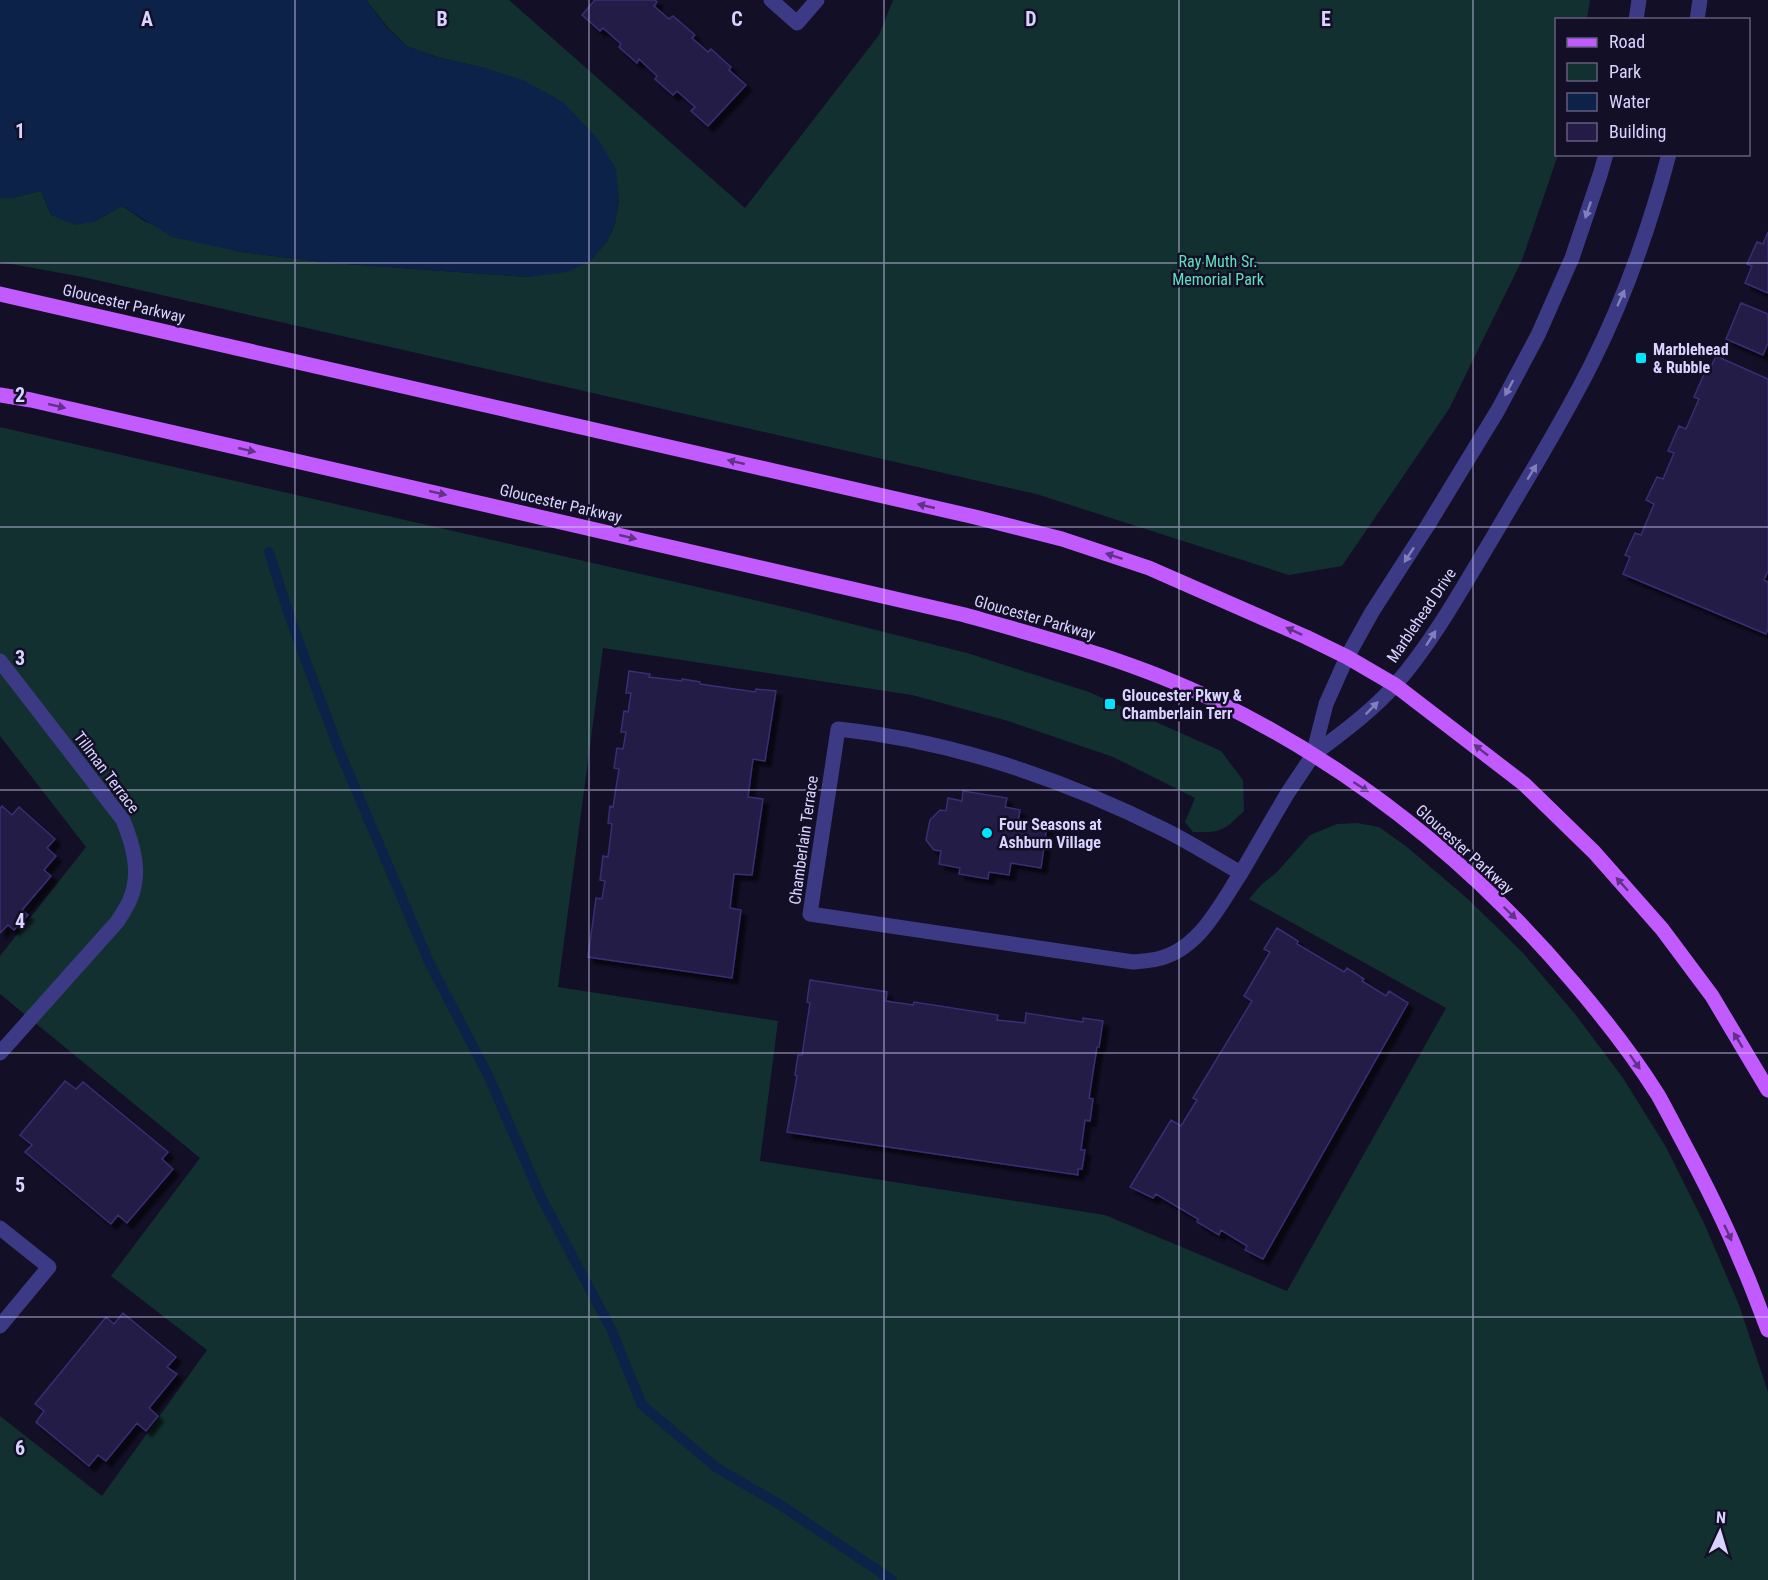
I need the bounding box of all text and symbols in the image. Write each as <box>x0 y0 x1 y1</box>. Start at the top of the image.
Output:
text: A <box>141 7 153 31</box>
text: B <box>436 7 448 31</box>
text: C <box>731 7 743 31</box>
text: D <box>1025 7 1037 31</box>
text: E <box>1321 7 1331 31</box>
legend <box>1555 18 1750 156</box>
text: Road <box>1609 31 1645 52</box>
text: Park <box>1609 61 1641 82</box>
text: Water <box>1609 91 1651 112</box>
text: 1 <box>15 119 25 143</box>
text: Building <box>1609 121 1666 142</box>
one-way arrow <box>1583 201 1592 219</box>
park label: Ray Muth Sr. Memorial Park <box>1172 252 1265 289</box>
street label: Gloucester Parkway <box>61 280 187 327</box>
one-way arrow <box>1616 289 1626 307</box>
place label: Marblehead & Rubble <box>1653 340 1729 377</box>
marker: Marblehead & Rubble <box>1634 351 1648 365</box>
one-way arrow <box>1504 380 1514 397</box>
text: 2 <box>15 383 25 407</box>
one-way arrow <box>48 402 67 412</box>
one-way arrow <box>238 445 257 455</box>
one-way arrow <box>727 457 745 467</box>
one-way arrow <box>1527 464 1538 480</box>
street label: Gloucester Parkway <box>498 480 624 527</box>
one-way arrow <box>428 489 447 499</box>
one-way arrow <box>916 501 935 510</box>
one-way arrow <box>618 533 637 542</box>
one-way arrow <box>1403 547 1414 563</box>
one-way arrow <box>1105 551 1123 561</box>
street label: Marblehead Drive <box>1383 564 1460 666</box>
street label: Gloucester Parkway <box>972 591 1098 644</box>
one-way arrow <box>1285 626 1303 636</box>
one-way arrow <box>1425 630 1436 646</box>
text: 3 <box>15 646 25 670</box>
place label: Gloucester Pkwy & Chamberlain Terr <box>1122 686 1242 723</box>
marker: Gloucester Pkwy & Chamberlain Terr <box>1103 697 1117 711</box>
one-way arrow <box>1364 701 1379 715</box>
street label: Tillman Terrace <box>70 728 143 817</box>
one-way arrow <box>1473 745 1488 757</box>
street label: Chamberlain Terrace <box>785 774 822 906</box>
one-way arrow <box>1353 781 1369 793</box>
street label: Gloucester Parkway <box>1412 800 1518 898</box>
place label: Four Seasons at Ashburn Village <box>999 815 1102 852</box>
marker: Four Seasons at Ashburn Village <box>980 826 994 840</box>
one-way arrow <box>1615 876 1629 891</box>
one-way arrow <box>1502 906 1517 920</box>
text: 4 <box>15 909 25 933</box>
one-way arrow <box>1733 1032 1744 1048</box>
one-way arrow <box>1629 1054 1641 1070</box>
text: 5 <box>15 1173 25 1197</box>
one-way arrow <box>1724 1224 1733 1241</box>
text: 6 <box>15 1436 25 1460</box>
north arrow <box>1690 1502 1750 1562</box>
text: N <box>1715 1508 1727 1527</box>

